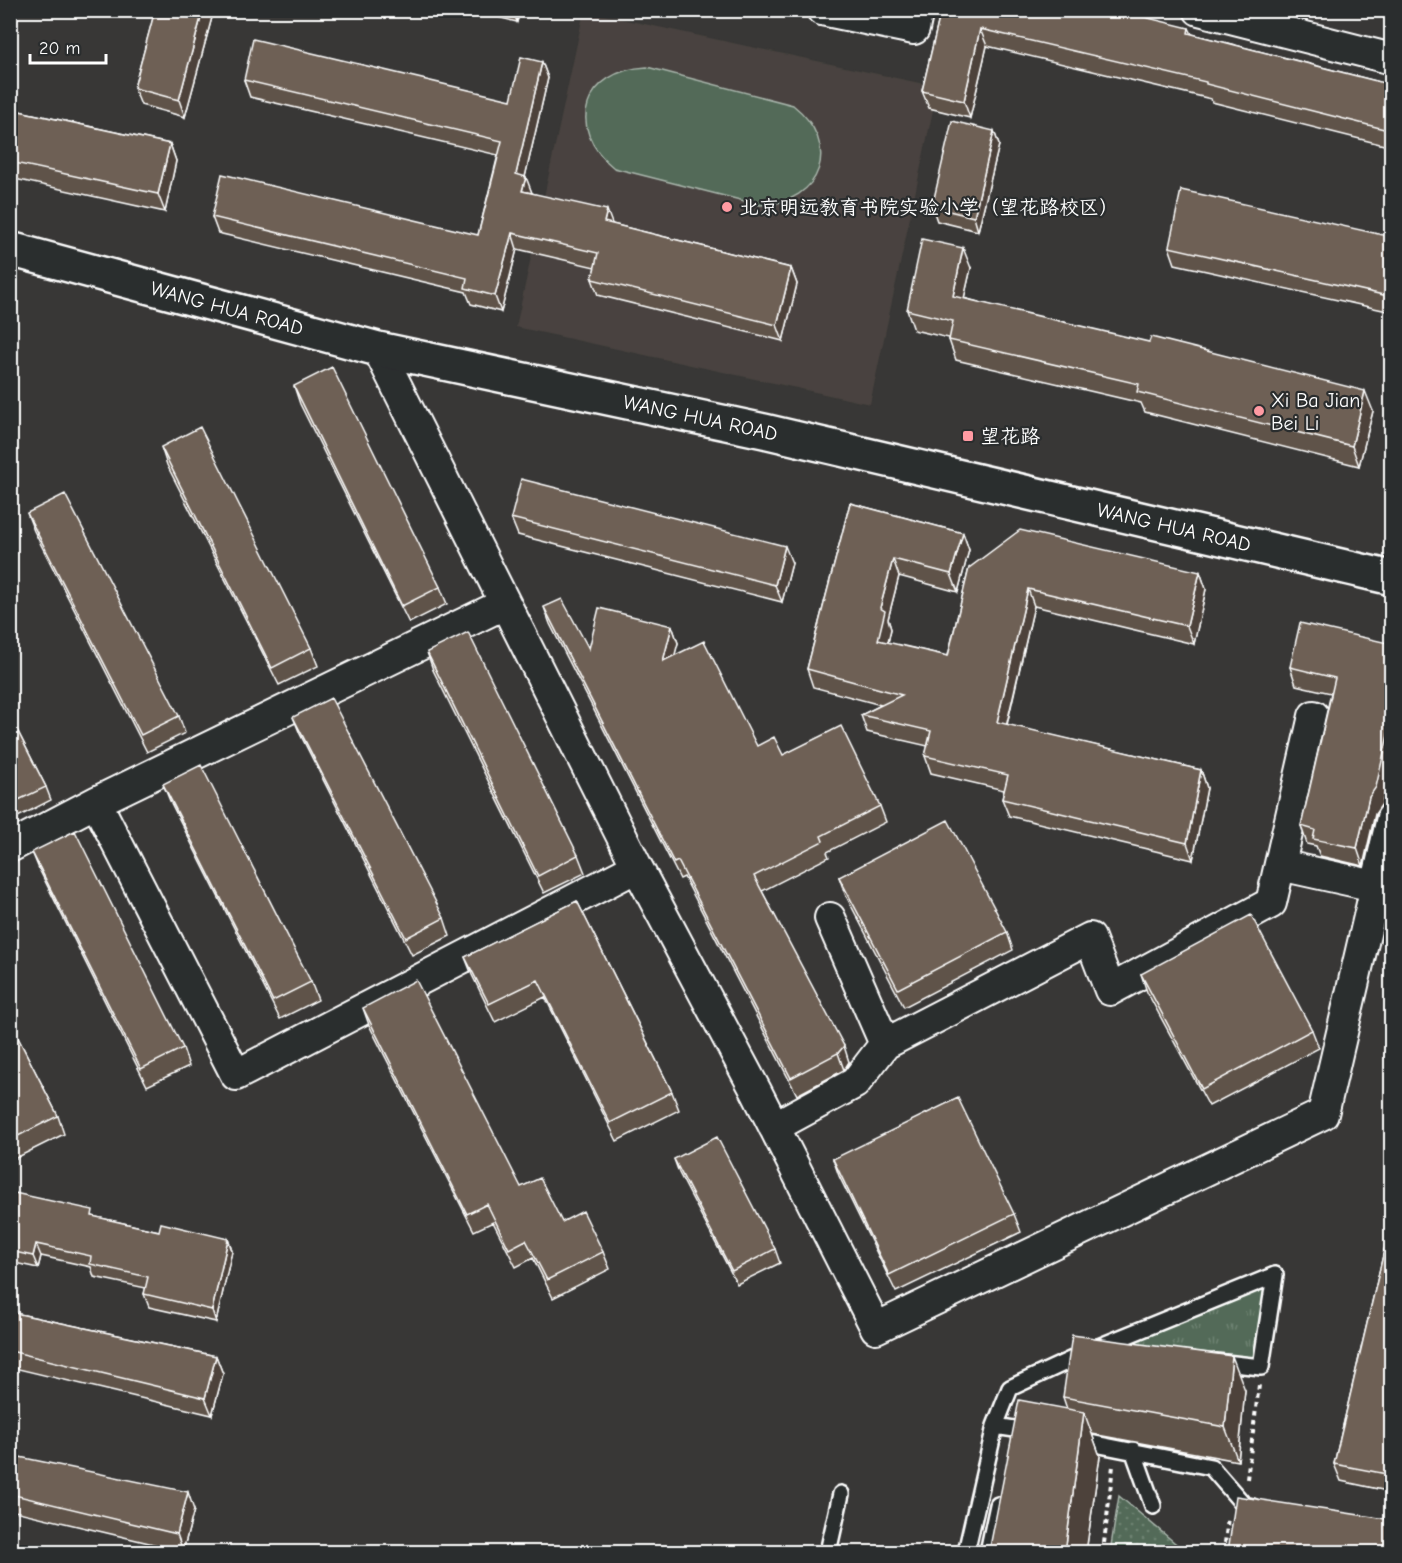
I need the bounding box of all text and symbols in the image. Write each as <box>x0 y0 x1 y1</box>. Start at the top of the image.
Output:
scale bar <box>30 27 106 65</box>
text: 20 m <box>39 38 80 59</box>
place label: 北京明远教育书院实验小学（望花路校区） <box>739 196 1119 219</box>
marker: 北京明远教育书院实验小学（望花路校区） <box>720 200 734 214</box>
street label: WANG HUA ROAD <box>148 276 306 340</box>
place label: Xi Ba Jian Bei Li <box>1271 389 1360 435</box>
street label: WANG HUA ROAD <box>621 390 780 445</box>
marker: Xi Ba Jian Bei Li <box>1252 404 1266 418</box>
place label: 望花路 <box>980 425 1041 448</box>
marker: 望花路 <box>961 429 975 443</box>
street label: WANG HUA ROAD <box>1095 498 1253 556</box>

